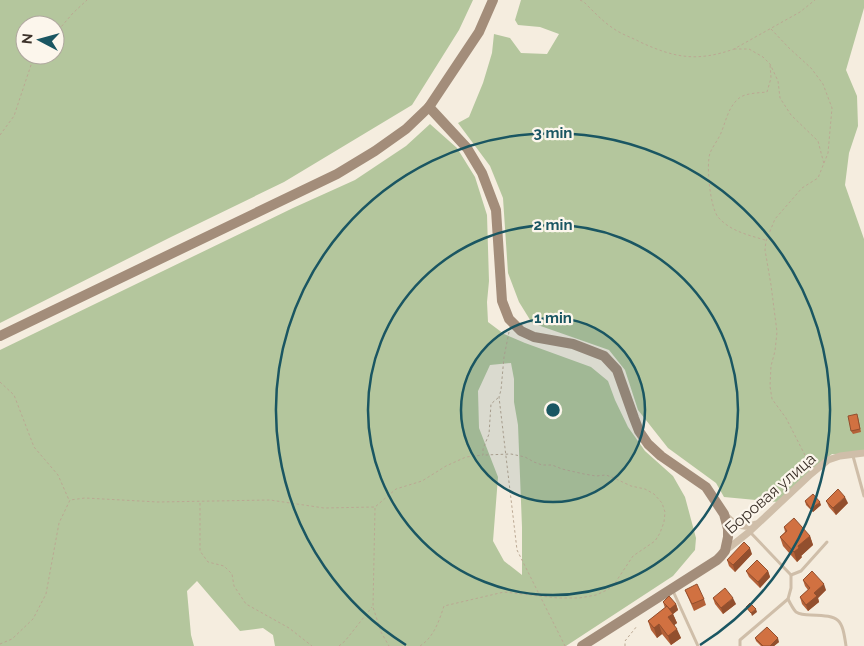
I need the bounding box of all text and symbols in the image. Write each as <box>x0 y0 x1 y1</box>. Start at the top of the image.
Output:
north arrow <box>15 15 65 65</box>
text: N <box>19 32 36 45</box>
text: 3 min <box>534 124 572 142</box>
text: 2 min <box>534 216 572 234</box>
text: 1 min <box>534 309 572 327</box>
centre of rings <box>544 401 562 419</box>
street label: Боровая улица <box>721 449 820 538</box>

